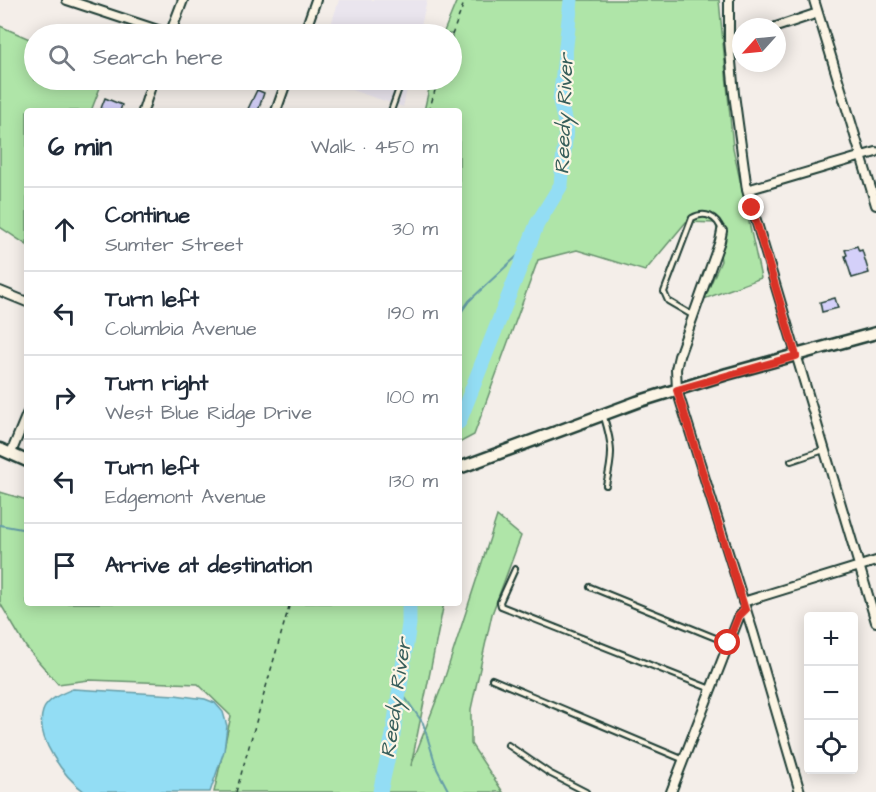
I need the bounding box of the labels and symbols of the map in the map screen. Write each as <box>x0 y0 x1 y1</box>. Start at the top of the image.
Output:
north arrow <box>732 18 786 72</box>
water label: Reedy River <box>547 51 582 175</box>
route end <box>738 194 764 220</box>
route start <box>714 629 740 655</box>
water label: Reedy River <box>373 634 420 760</box>

